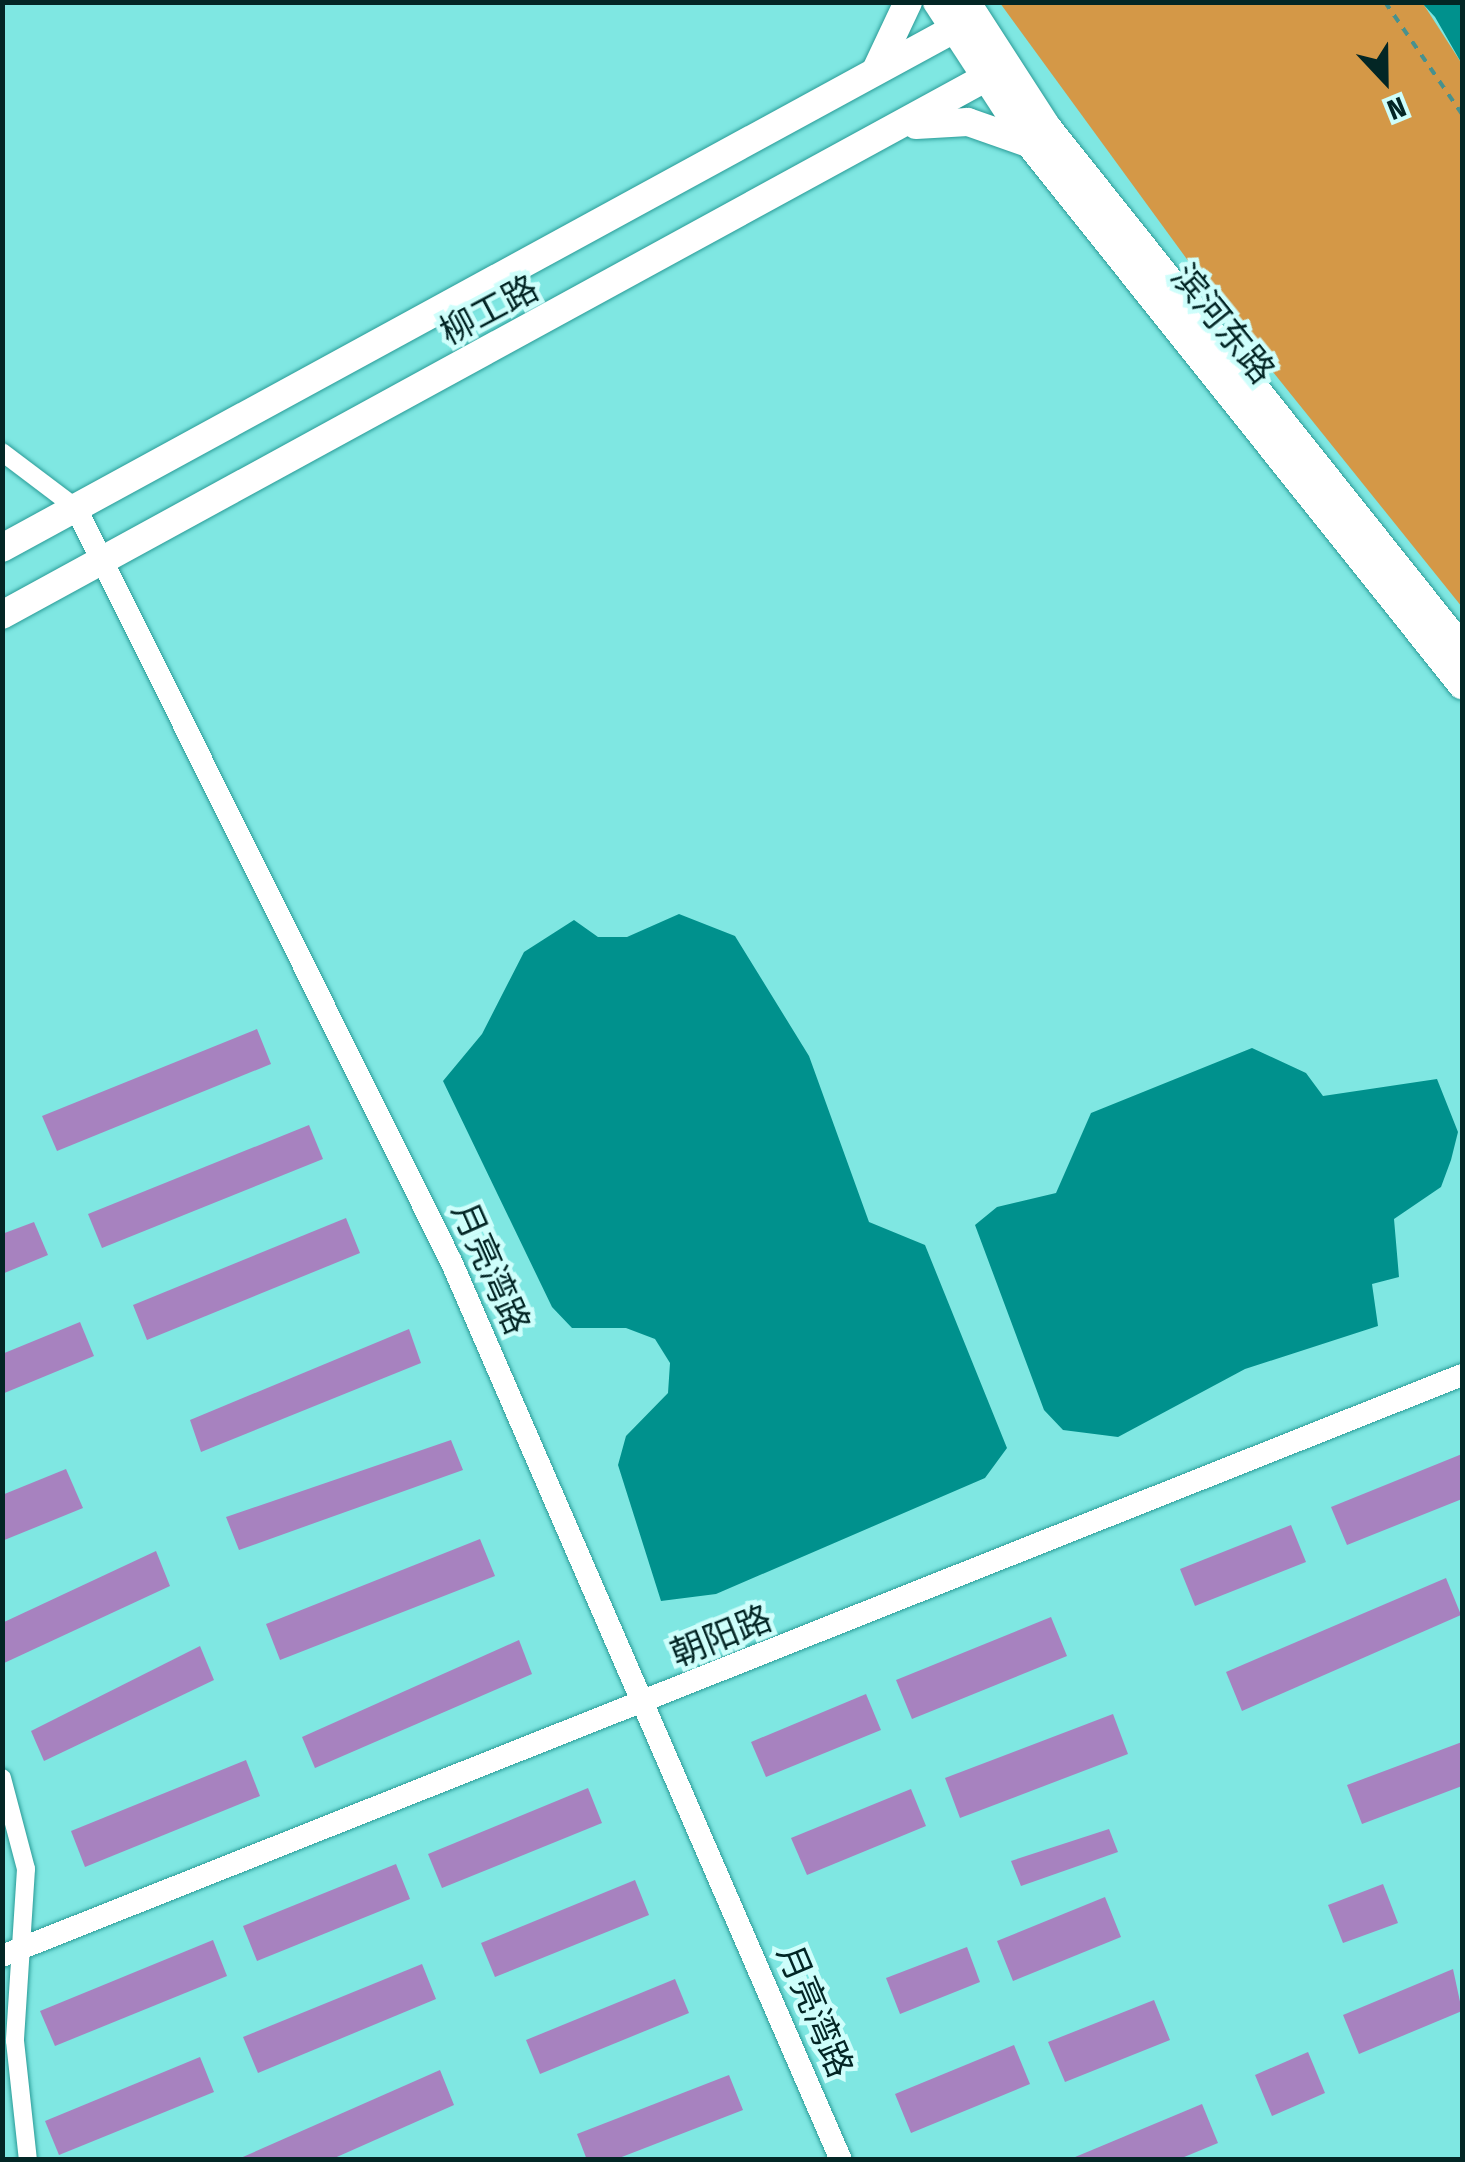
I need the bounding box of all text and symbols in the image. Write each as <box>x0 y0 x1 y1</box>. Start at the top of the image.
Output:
north arrow <box>1335 30 1435 130</box>
text: N <box>1382 90 1410 127</box>
street label: 滨河东路 <box>1163 256 1283 392</box>
street label: 柳工路 <box>433 267 545 353</box>
street label: 月亮湾路 <box>443 1196 539 1340</box>
street label: 朝阳路 <box>664 1597 778 1675</box>
street label: 月亮湾路 <box>768 1938 862 2084</box>

